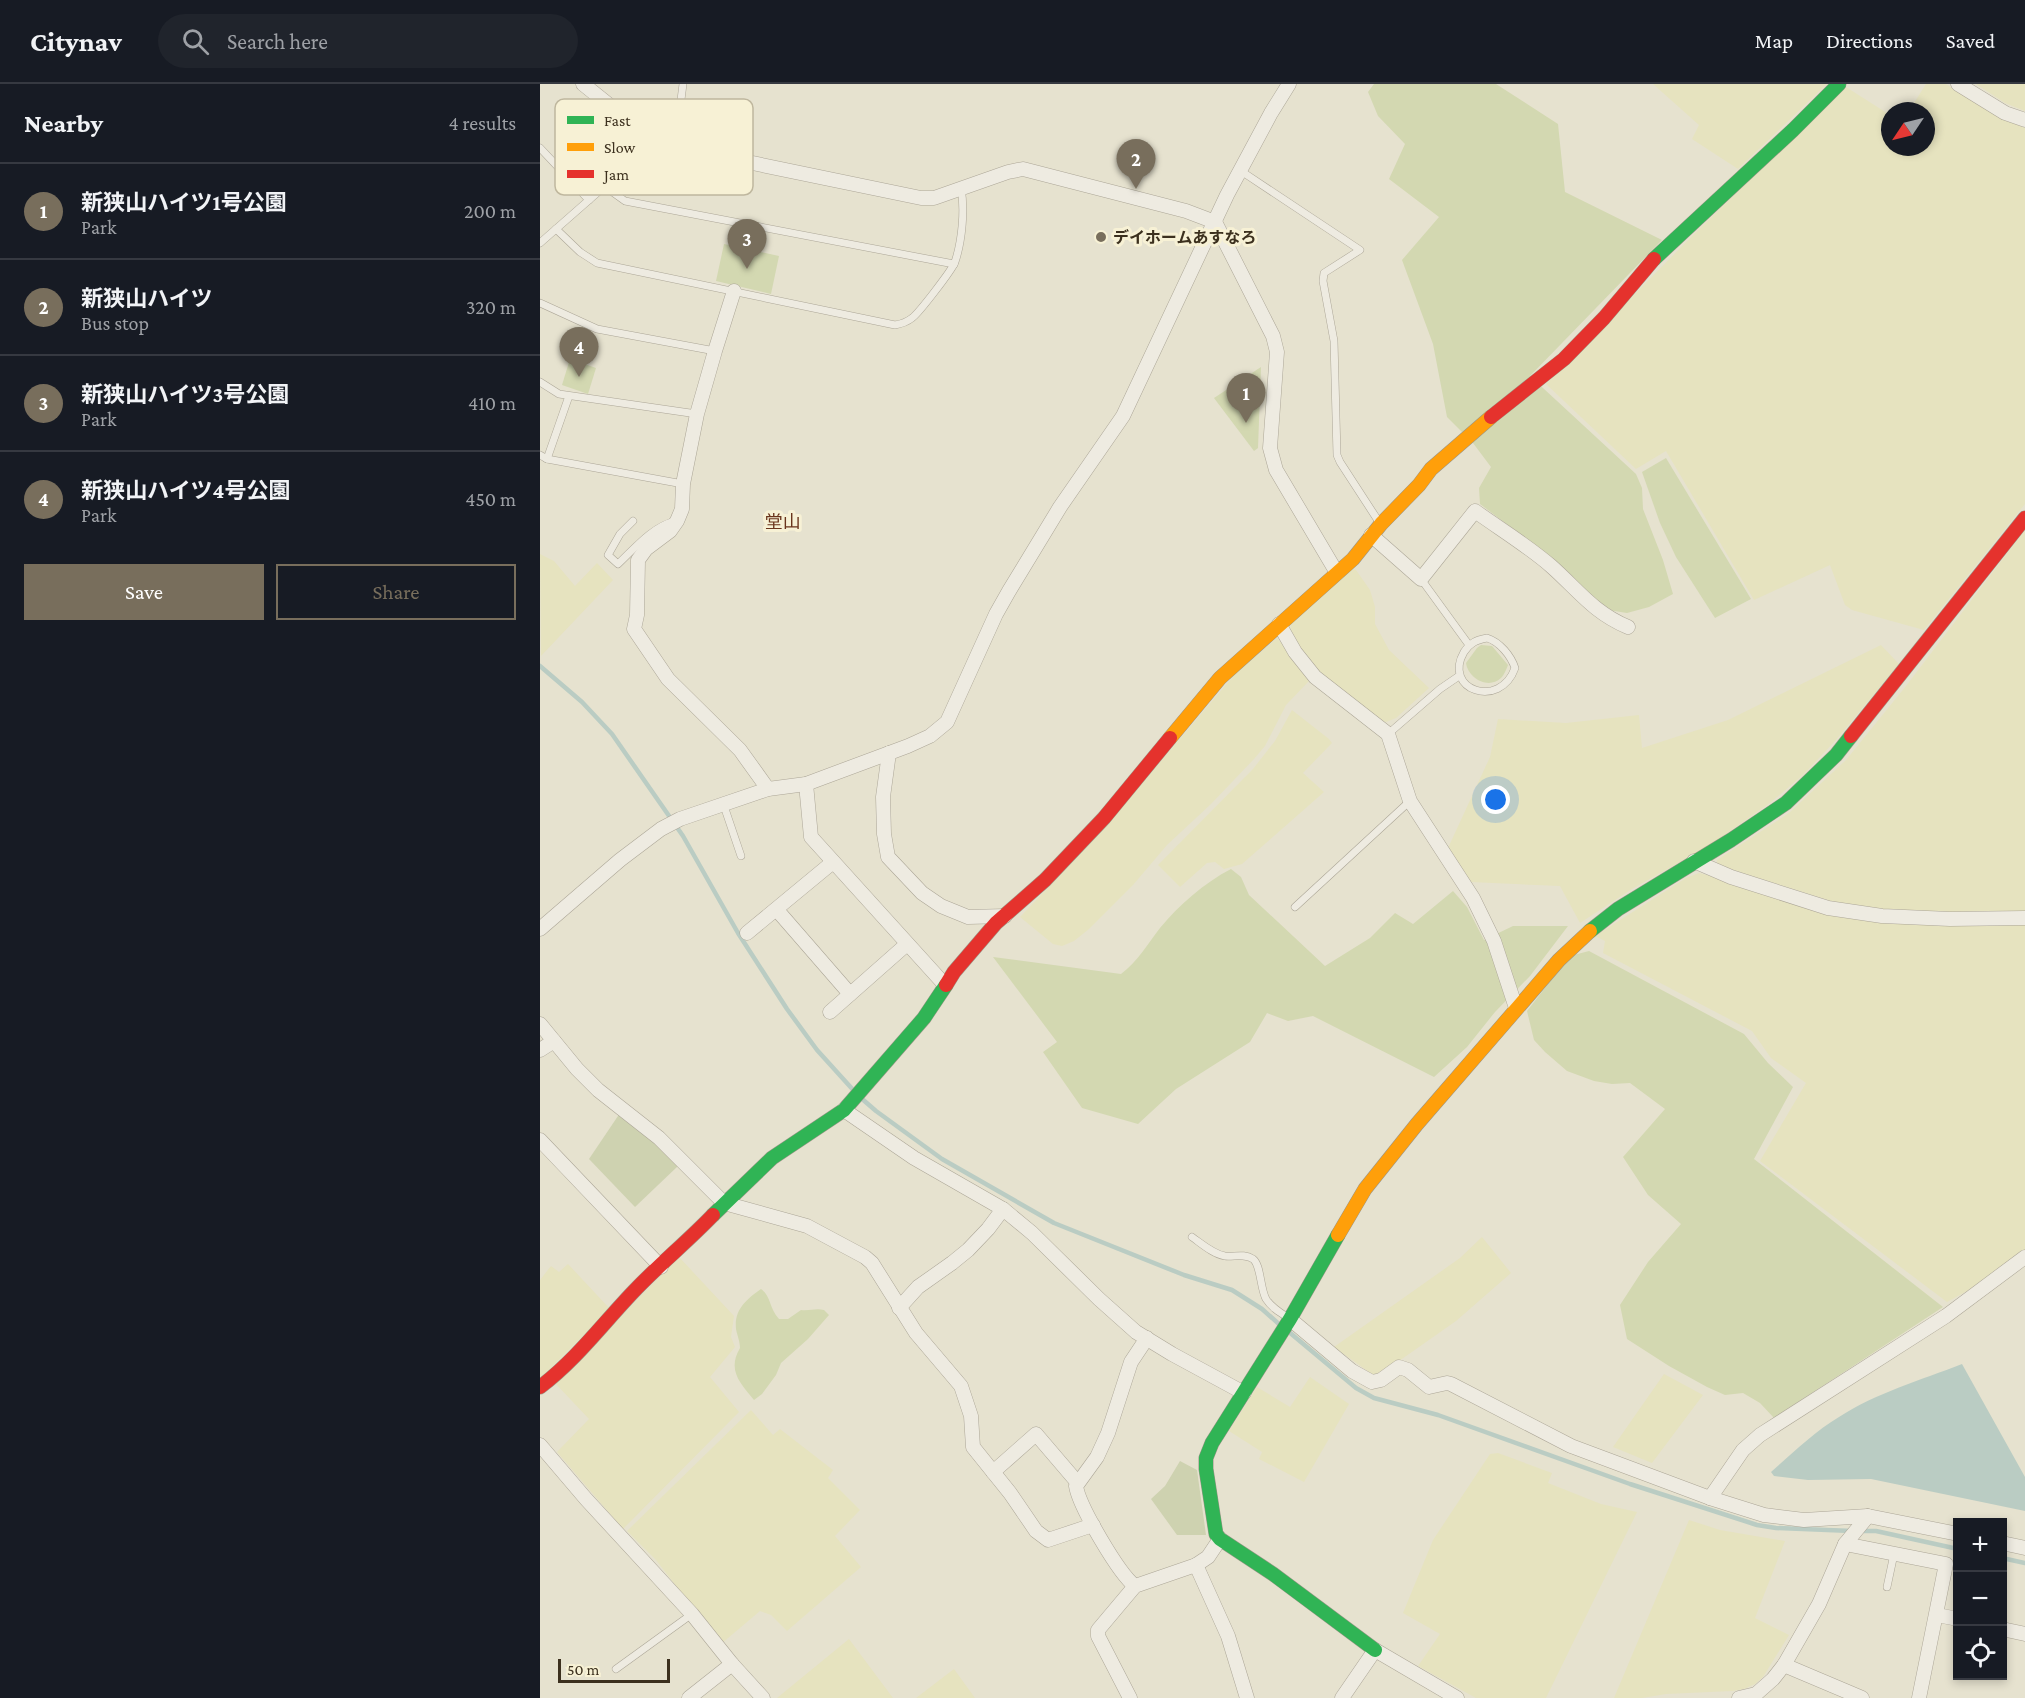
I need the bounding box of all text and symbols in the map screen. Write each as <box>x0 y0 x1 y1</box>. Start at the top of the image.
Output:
search box <box>158 14 578 68</box>
icon: search <box>179 25 212 58</box>
text: Citynav <box>30 26 122 57</box>
text: Search here <box>227 29 328 54</box>
text: Map <box>1755 29 1793 53</box>
text: Directions <box>1826 29 1913 53</box>
text: Saved <box>1946 29 1995 53</box>
legend <box>555 99 753 195</box>
north arrow <box>1881 102 1935 156</box>
text: Nearby <box>24 109 103 138</box>
text: 4 results <box>449 112 516 134</box>
text: Fast <box>604 112 631 129</box>
text: Slow <box>604 139 636 156</box>
pin: 2 <box>1116 140 1156 189</box>
text: Jam <box>602 166 629 184</box>
text: 新狭山ハイツ1号公園 <box>81 190 287 215</box>
text: 1 <box>40 200 47 222</box>
text: 200 m <box>464 200 516 222</box>
text: Park <box>81 216 117 238</box>
pin: 3 <box>728 220 766 269</box>
place label: デイホームあすなろ <box>1113 229 1257 246</box>
marker: デイホームあすなろ <box>1094 230 1108 244</box>
text: 新狭山ハイツ <box>81 286 213 311</box>
text: 2 <box>38 296 49 318</box>
text: 320 m <box>466 296 516 318</box>
text: Bus stop <box>81 312 149 334</box>
pin: 4 <box>560 328 598 377</box>
pin: 1 <box>1226 374 1266 423</box>
text: 新狭山ハイツ3号公園 <box>81 382 289 407</box>
text: 3 <box>39 392 48 414</box>
text: 410 m <box>468 392 516 414</box>
text: Park <box>81 408 117 430</box>
text: 新狭山ハイツ4号公園 <box>81 478 290 503</box>
text: 4 <box>38 488 49 510</box>
text: 450 m <box>465 488 516 510</box>
text: Park <box>81 504 117 526</box>
district label: 堂山 <box>765 512 801 532</box>
button: Save <box>24 564 264 620</box>
button: Share <box>276 564 516 620</box>
your location <box>1481 785 1510 814</box>
map controls <box>1953 1518 2007 1680</box>
button: + <box>1953 1518 2007 1572</box>
button: − <box>1953 1572 2007 1626</box>
button: locate <box>1953 1626 2007 1680</box>
scale bar <box>558 1656 670 1684</box>
text: 50 m <box>567 1661 599 1678</box>

